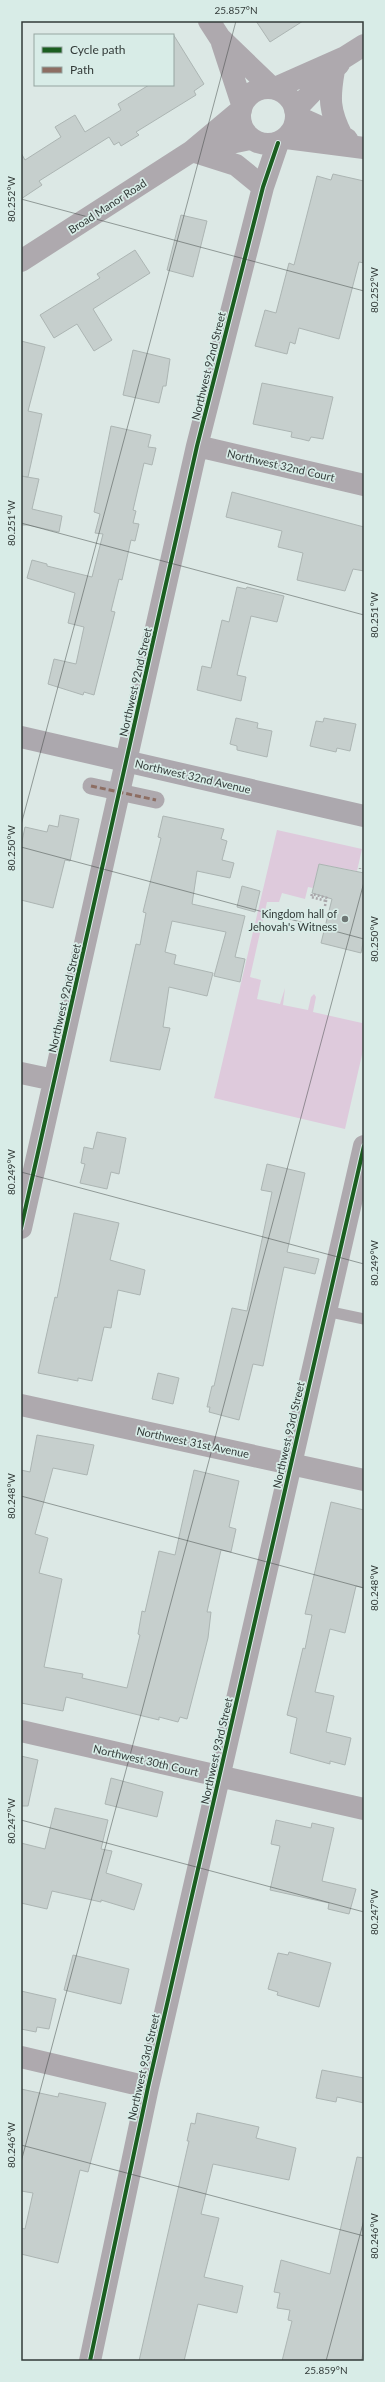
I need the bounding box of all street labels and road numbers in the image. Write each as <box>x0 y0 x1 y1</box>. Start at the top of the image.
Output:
street label: Broad Manor Road <box>66 176 148 236</box>
street label: Northwest 92nd Street <box>188 310 228 422</box>
street label: Northwest 32nd Court <box>226 446 336 484</box>
street label: Northwest 92nd Street <box>116 626 154 738</box>
street label: Northwest 32nd Avenue <box>134 756 252 796</box>
street label: Northwest 92nd Street <box>45 942 83 1054</box>
street label: Northwest 93rd Street <box>269 1380 307 1490</box>
street label: Northwest 31st Avenue <box>136 1424 251 1460</box>
street label: Northwest 93rd Street <box>197 1696 235 1806</box>
street label: Northwest 30th Court <box>92 1742 200 1778</box>
street label: Northwest 93rd Street <box>124 2012 162 2122</box>

